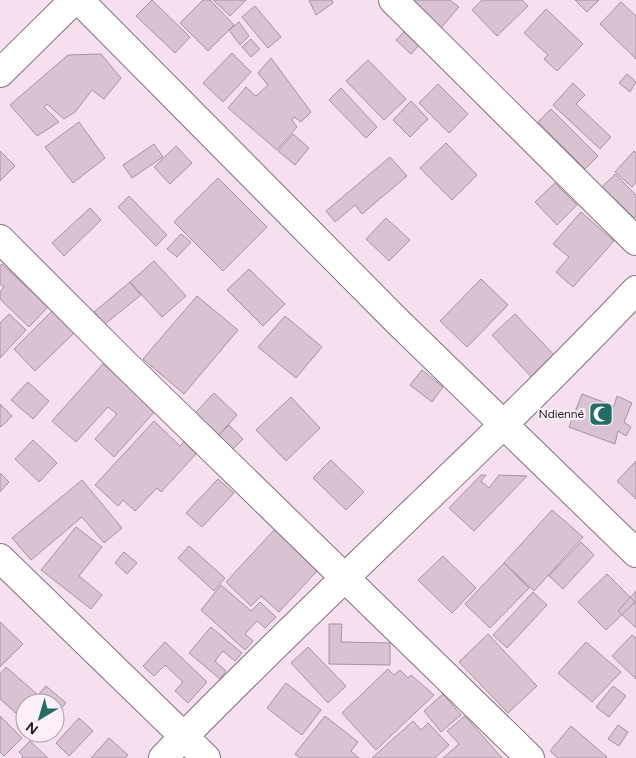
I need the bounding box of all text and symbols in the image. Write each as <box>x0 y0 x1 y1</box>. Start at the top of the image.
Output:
mosque icon: Ndienné <box>588 401 614 427</box>
place label: Ndienné <box>538 407 584 421</box>
north arrow <box>15 693 65 743</box>
text: N <box>23 718 42 738</box>

